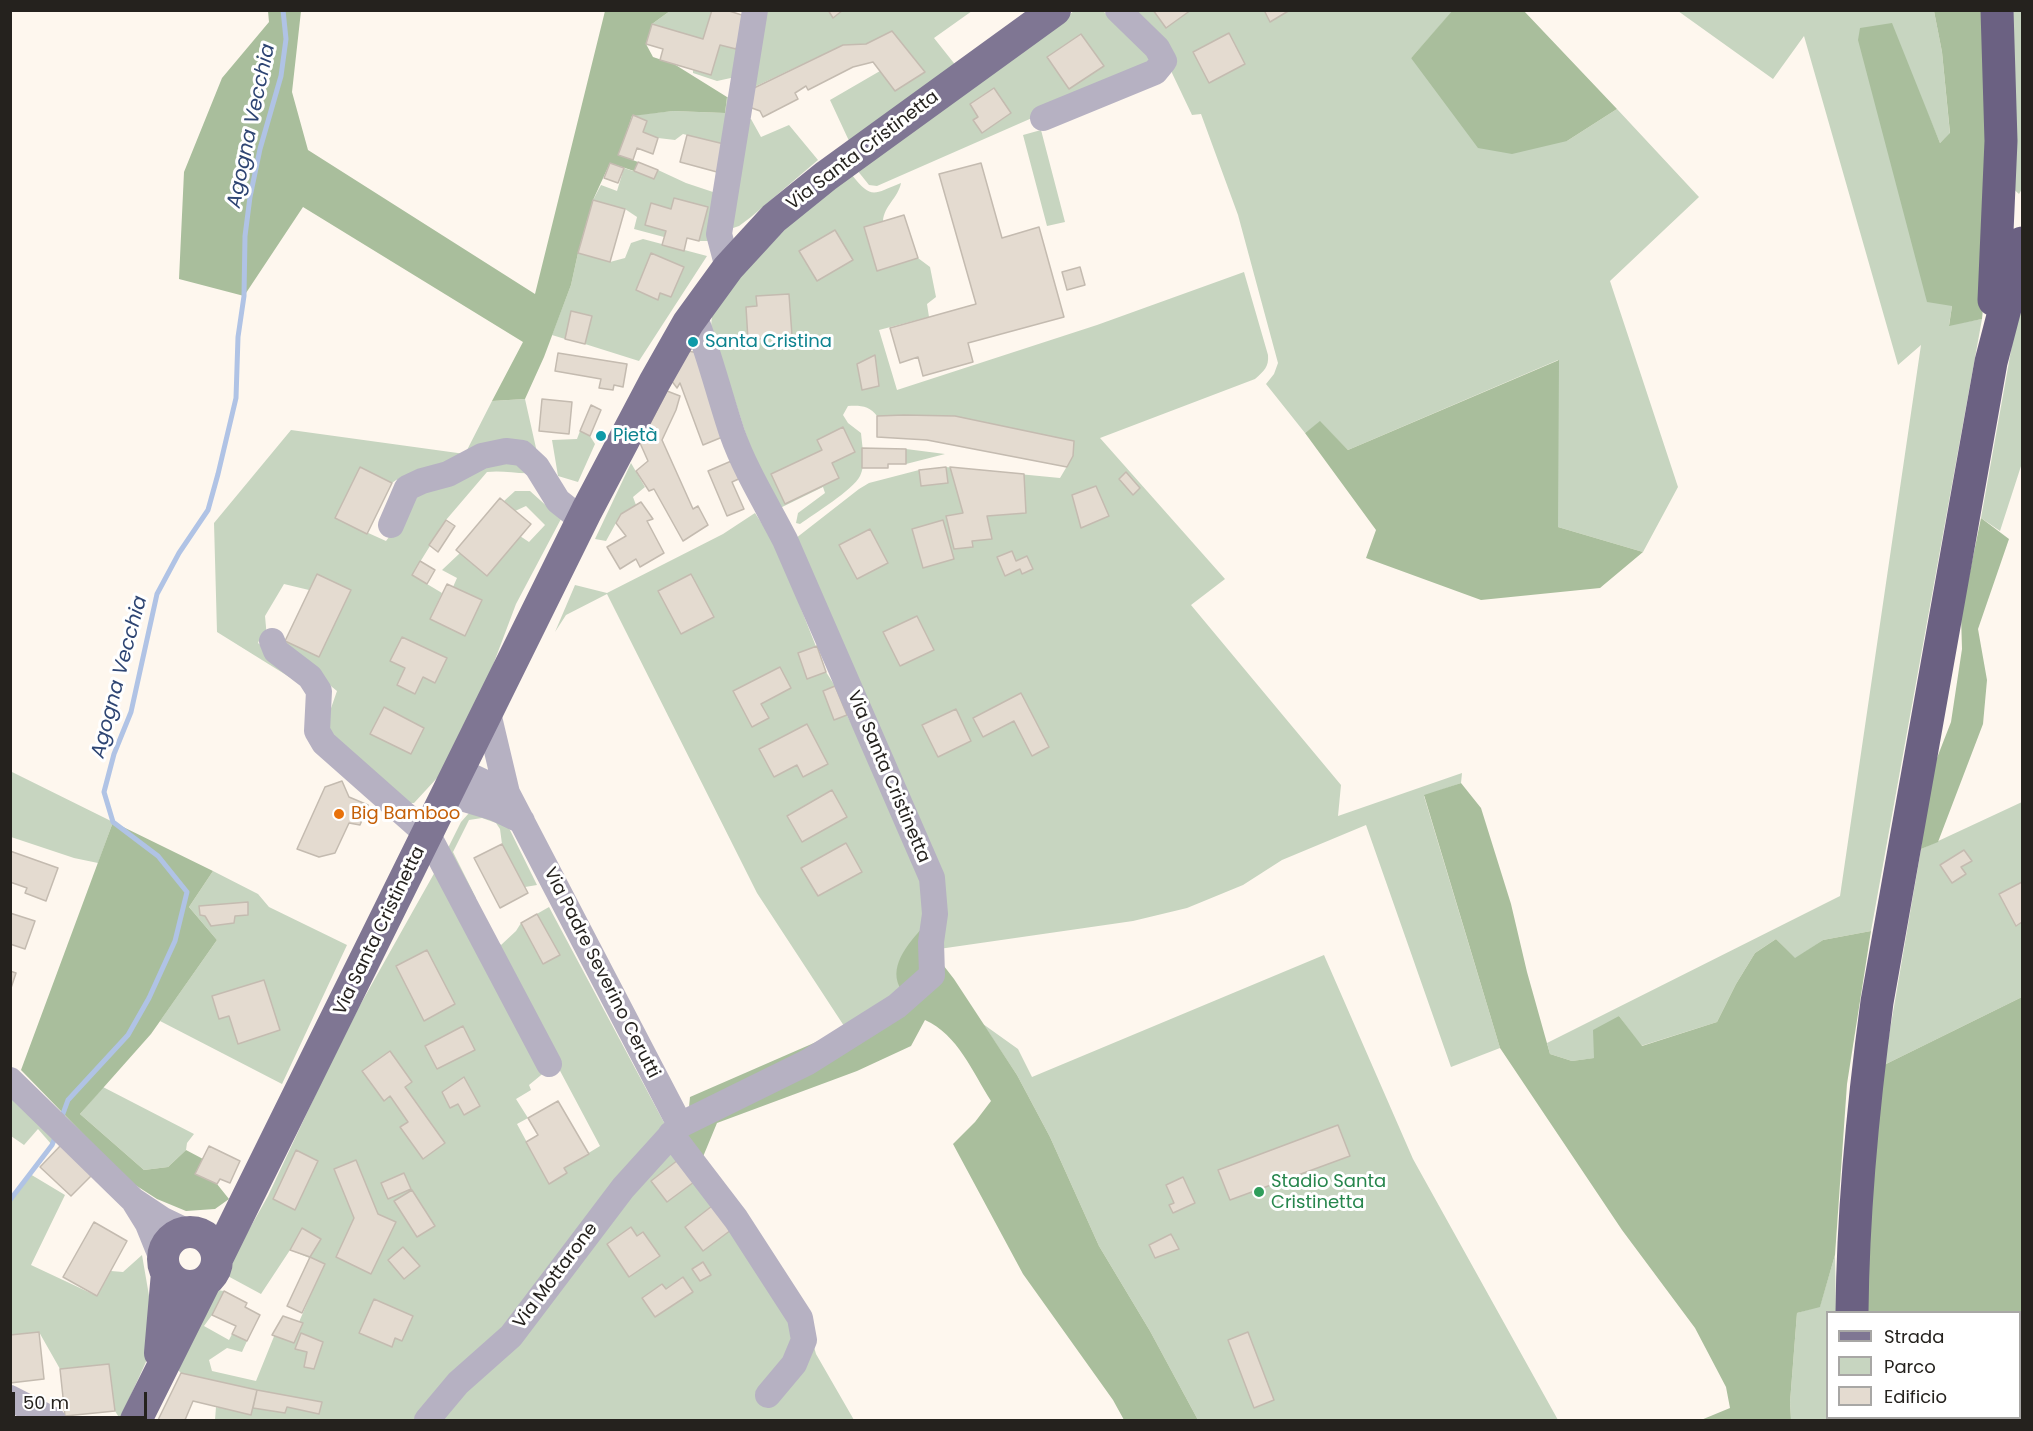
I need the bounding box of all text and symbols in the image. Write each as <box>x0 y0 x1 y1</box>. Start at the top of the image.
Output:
water label: Agogna Vecchia <box>223 42 281 210</box>
street label: Via Santa Cristinetta <box>783 87 943 215</box>
place label: Santa Cristina <box>705 331 832 353</box>
marker: Santa Cristina <box>686 335 700 349</box>
place label: Pietà <box>613 425 658 447</box>
marker: Pietà <box>594 429 608 443</box>
water label: Agogna Vecchia <box>87 593 153 761</box>
street label: Via Santa Cristinetta <box>842 688 934 866</box>
place label: Big Bamboo <box>351 803 460 825</box>
marker: Big Bamboo <box>332 807 346 821</box>
street label: Via Santa Cristinetta <box>330 843 430 1019</box>
street label: Via Padre Severino Cerutti <box>538 864 664 1082</box>
place label: Stadio Santa Cristinetta <box>1271 1171 1386 1214</box>
marker: Stadio Santa Cristinetta <box>1252 1185 1266 1199</box>
street label: Via Mottarone <box>509 1219 603 1333</box>
legend <box>1826 1311 2021 1419</box>
text: Strada <box>1884 1324 1944 1349</box>
text: Parco <box>1884 1354 1936 1379</box>
scale bar <box>15 1380 150 1418</box>
text: Edificio <box>1884 1384 1947 1409</box>
text: 50 m <box>23 1390 69 1415</box>

